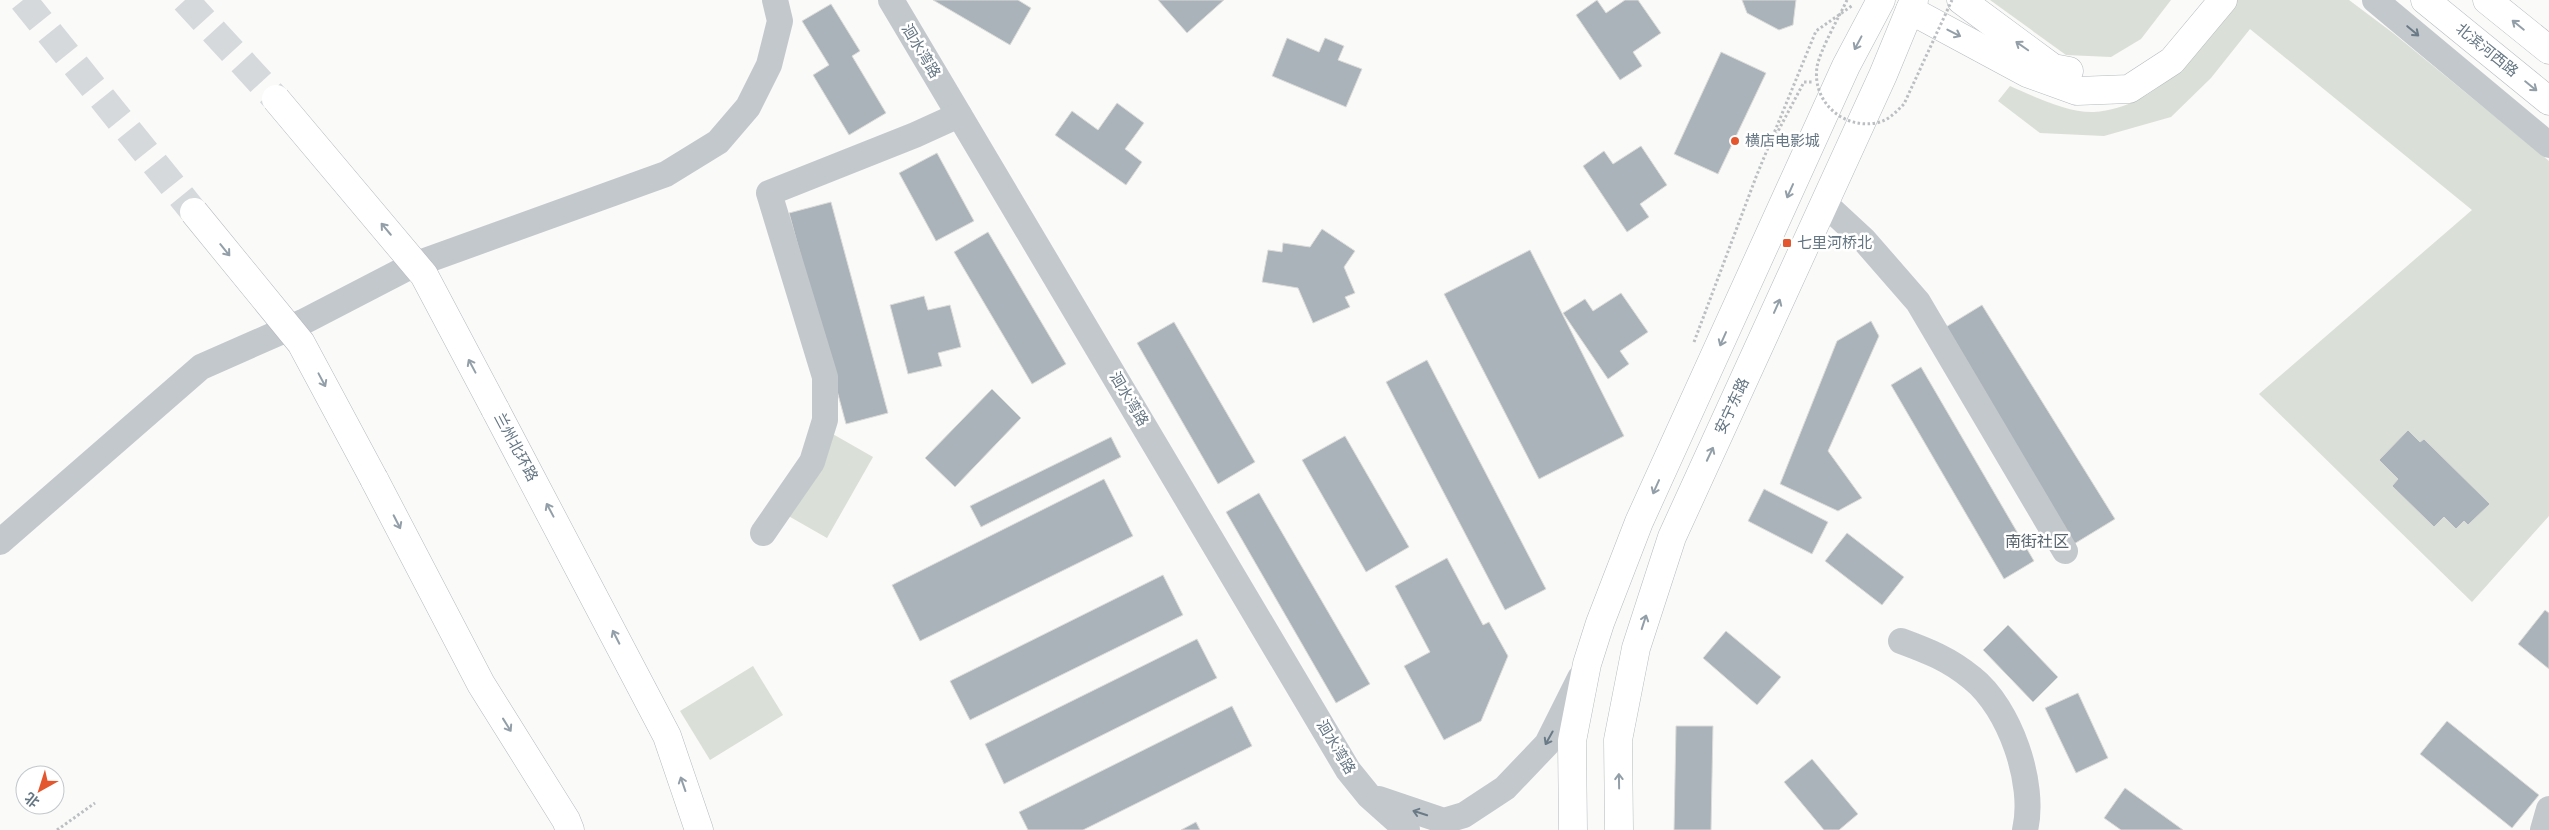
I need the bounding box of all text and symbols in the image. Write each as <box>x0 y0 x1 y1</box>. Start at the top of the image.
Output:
street label: 北滨河西路 <box>2452 19 2522 81</box>
one-way arrow <box>2512 19 2525 30</box>
street label: 洄水湾路 <box>898 21 944 81</box>
one-way arrow <box>2406 26 2419 37</box>
one-way arrow <box>1946 28 1960 38</box>
one-way arrow <box>1853 35 1862 50</box>
one-way arrow <box>2015 41 2029 51</box>
one-way arrow <box>2524 80 2537 91</box>
place label: 横店电影城 <box>1745 132 1820 150</box>
marker: 横店电影城 <box>1729 135 1741 147</box>
one-way arrow <box>1784 183 1794 198</box>
one-way arrow <box>380 223 391 236</box>
place label: 七里河桥北 <box>1797 234 1872 252</box>
marker: 七里河桥北 <box>1781 237 1793 249</box>
one-way arrow <box>220 243 231 256</box>
one-way arrow <box>1773 299 1783 314</box>
one-way arrow <box>1717 331 1727 346</box>
one-way arrow <box>467 358 477 373</box>
street label: 洄水湾路 <box>1106 369 1152 429</box>
one-way arrow <box>317 373 327 387</box>
street label: 安宁东路 <box>1711 375 1753 437</box>
street label: 兰州北环路 <box>490 410 542 484</box>
one-way arrow <box>1705 447 1715 462</box>
one-way arrow <box>1650 479 1660 494</box>
one-way arrow <box>545 503 555 518</box>
one-way arrow <box>392 515 402 530</box>
district label: 南街社区 <box>2005 532 2069 552</box>
one-way arrow <box>1640 614 1650 630</box>
one-way arrow <box>611 629 621 644</box>
street label: 洄水湾路 <box>1313 717 1359 777</box>
one-way arrow <box>502 718 512 732</box>
one-way arrow <box>1544 731 1554 745</box>
north arrow <box>15 765 65 815</box>
one-way arrow <box>1614 774 1624 790</box>
one-way arrow <box>678 777 687 792</box>
text: 北 <box>21 789 43 811</box>
one-way arrow <box>1412 808 1428 817</box>

